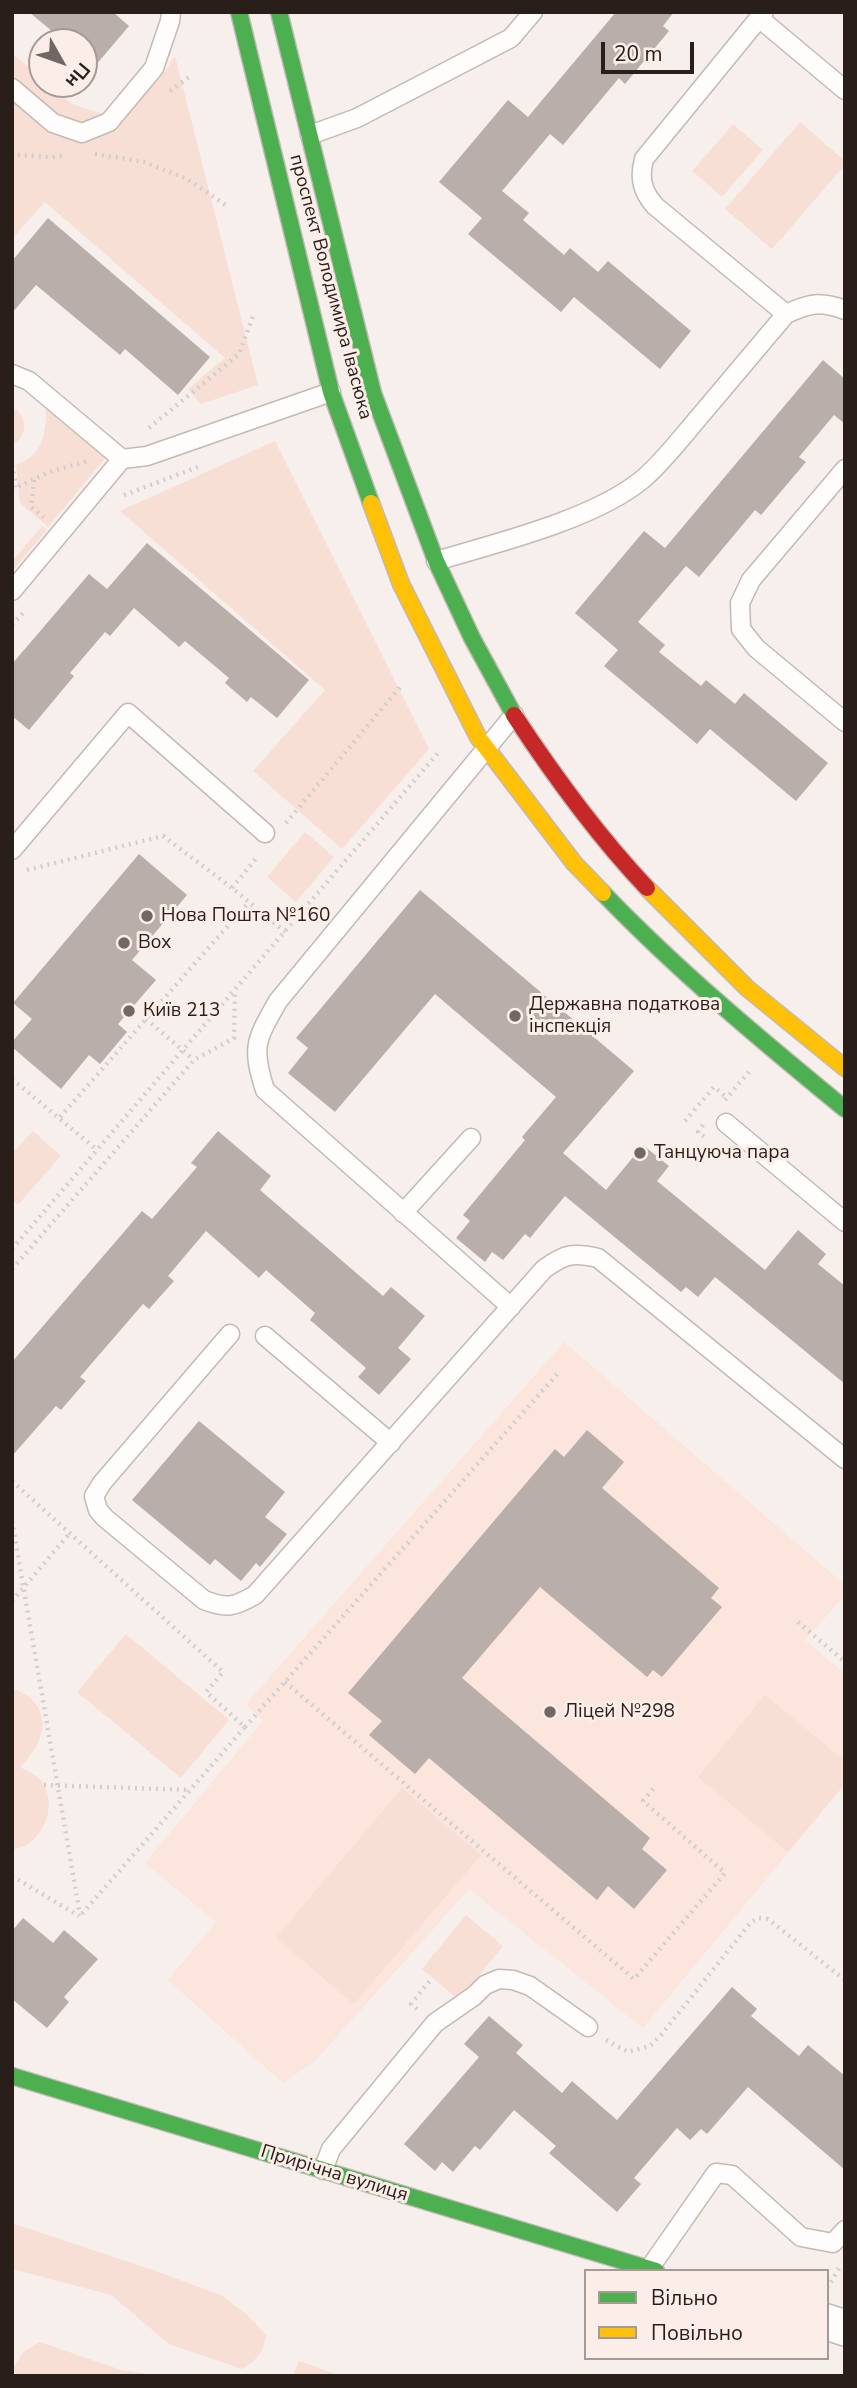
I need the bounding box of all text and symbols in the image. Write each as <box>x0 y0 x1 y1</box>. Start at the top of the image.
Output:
north arrow <box>28 28 98 98</box>
scale bar <box>605 28 698 72</box>
text: 20 m <box>614 40 663 68</box>
text: Пн <box>59 57 96 94</box>
street label: проспект Володимира Івасюка <box>284 152 376 422</box>
place label: Нова Пошта №160 <box>161 905 330 927</box>
marker: Нова Пошта №160 <box>139 908 155 924</box>
place label: Box <box>138 932 171 954</box>
marker: Box <box>116 935 132 951</box>
place label: Державна податкова інспекція <box>529 994 720 1038</box>
place label: Київ 213 <box>143 1000 220 1022</box>
marker: Київ 213 <box>121 1003 137 1019</box>
marker: Державна податкова інспекція <box>507 1008 523 1024</box>
place label: Танцуюча пара <box>654 1142 790 1164</box>
marker: Танцуюча пара <box>632 1145 648 1161</box>
place label: Ліцей №298 <box>564 1701 675 1723</box>
marker: Ліцей №298 <box>542 1704 558 1720</box>
street label: Прирічна вулиця <box>258 2141 410 2207</box>
legend <box>584 2269 829 2360</box>
text: Вільно <box>651 2284 718 2312</box>
text: Повільно <box>651 2319 743 2347</box>

